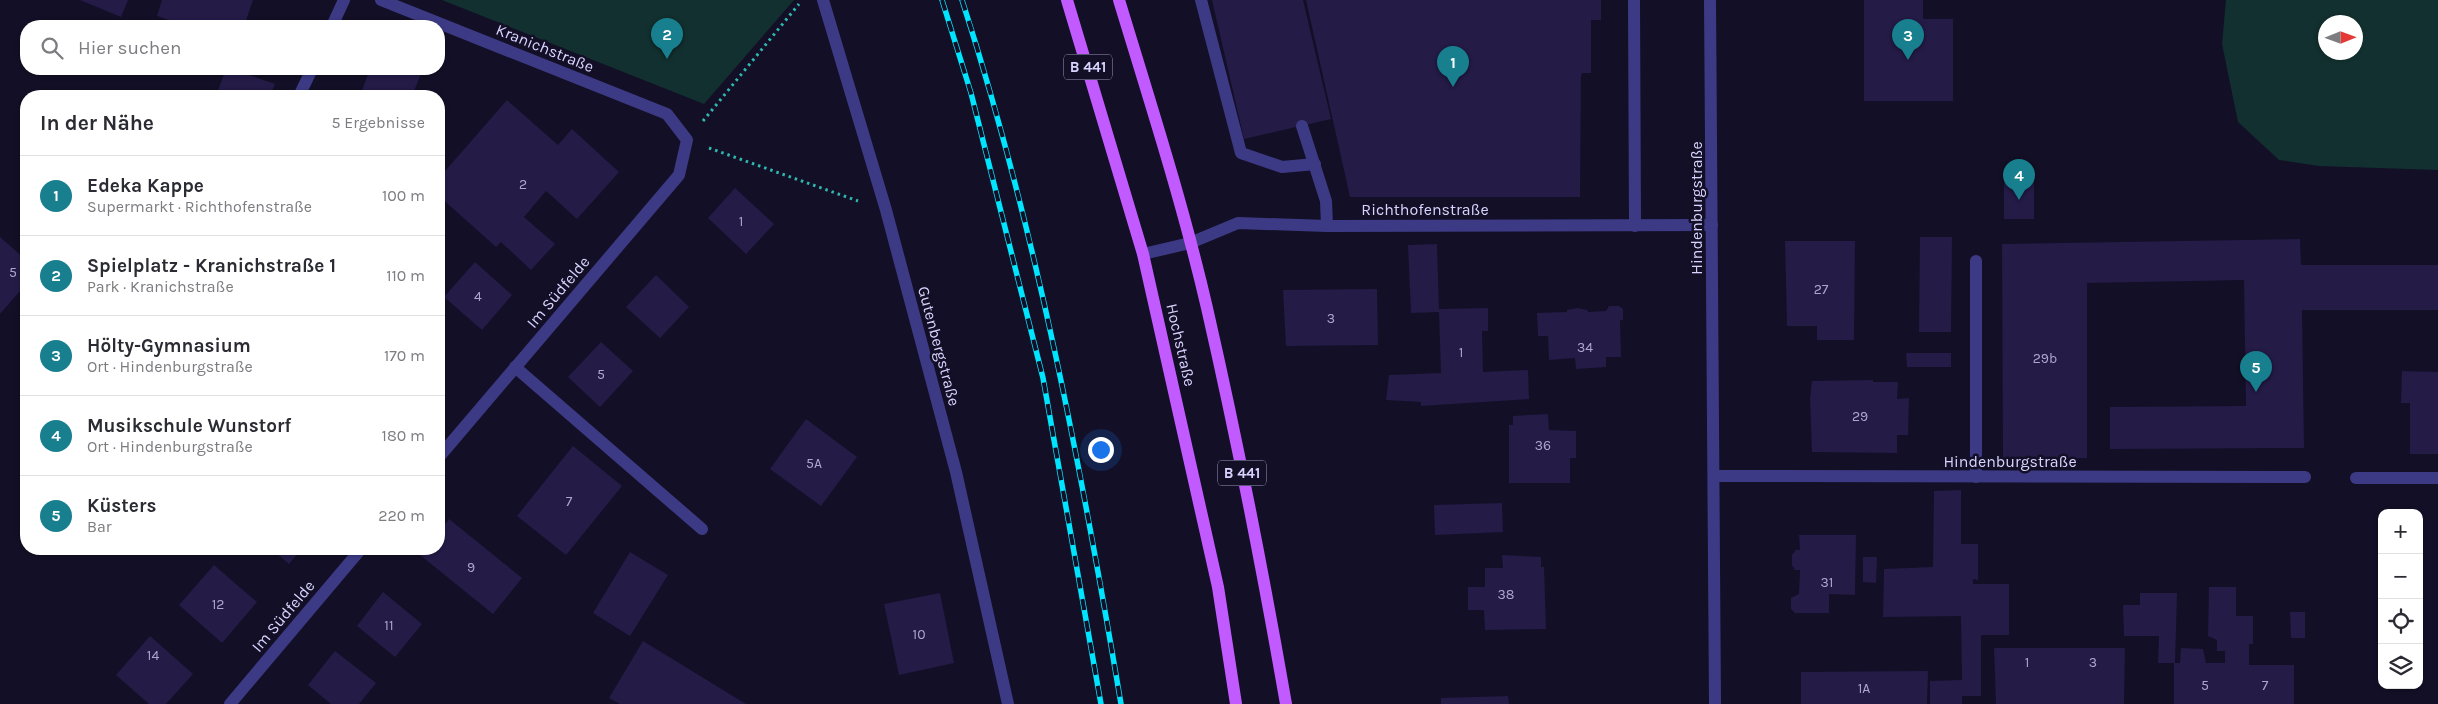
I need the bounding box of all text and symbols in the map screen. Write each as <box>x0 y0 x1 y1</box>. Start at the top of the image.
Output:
north arrow <box>2318 15 2363 60</box>
pin: 2 <box>651 18 683 59</box>
pin: 3 <box>1892 19 1924 60</box>
search box <box>20 20 445 75</box>
street label: Kranichstraße <box>493 20 597 76</box>
icon: search <box>38 34 66 62</box>
text: Hier suchen <box>78 37 181 59</box>
pin: 1 <box>1437 46 1469 87</box>
road number: B 441 <box>1064 54 1112 80</box>
text: In der Nähe <box>40 111 154 135</box>
text: 5 Ergebnisse <box>331 113 425 132</box>
street label: Hindenburgstraße <box>1687 141 1706 275</box>
pin: 4 <box>2003 159 2035 200</box>
text: Edeka Kappe <box>87 175 204 197</box>
house number: 2 <box>519 176 527 193</box>
text: 1 <box>53 186 59 205</box>
text: 100 m <box>382 186 425 205</box>
text: Supermarkt · Richthofenstraße <box>87 197 312 216</box>
street label: Richthofenstraße <box>1361 200 1489 219</box>
house number: 1 <box>739 213 743 230</box>
street label: Im Südfelde <box>522 252 594 332</box>
text: Spielplatz - Kranichstraße 1 <box>87 255 336 277</box>
house number: 5 <box>9 264 17 281</box>
text: 2 <box>51 266 61 285</box>
text: 110 m <box>386 266 425 285</box>
text: Park · Kranichstraße <box>87 277 234 296</box>
house number: 27 <box>1814 281 1829 298</box>
street label: Gutenbergstraße <box>914 284 964 408</box>
house number: 4 <box>474 288 482 305</box>
street label: Hochstraße <box>1162 302 1200 388</box>
house number: 3 <box>1327 310 1335 327</box>
text: Hölty-Gymnasium <box>87 335 251 357</box>
house number: 34 <box>1577 339 1593 356</box>
house number: 1 <box>1459 344 1463 361</box>
text: 3 <box>51 346 61 365</box>
text: 170 m <box>384 346 425 365</box>
house number: 29b <box>2033 350 2057 367</box>
pin: 5 <box>2240 351 2272 392</box>
text: Ort · Hindenburgstraße <box>87 357 253 376</box>
house number: 5 <box>597 366 605 383</box>
house number: 29 <box>1852 408 1868 425</box>
text: Musikschule Wunstorf <box>87 415 291 437</box>
text: 4 <box>51 426 61 445</box>
text: 180 m <box>382 426 425 445</box>
text: Ort · Hindenburgstraße <box>87 437 253 456</box>
your location <box>1088 437 1114 463</box>
house number: 36 <box>1535 437 1551 454</box>
street label: Hindenburgstraße <box>1943 452 2077 471</box>
house number: 5A <box>806 455 822 472</box>
road number: B 441 <box>1218 460 1266 486</box>
house number: 7 <box>566 493 573 510</box>
text: Küsters <box>87 495 156 517</box>
text: 5 <box>51 506 61 525</box>
text: 220 m <box>378 506 425 525</box>
map controls <box>2378 509 2423 689</box>
button: + <box>2378 509 2423 554</box>
text: Bar <box>87 517 112 536</box>
button: − <box>2378 554 2423 599</box>
house number: 9 <box>467 559 475 576</box>
house number: 31 <box>1821 574 1833 591</box>
street label: Im Südfelde <box>247 576 319 656</box>
house number: 38 <box>1498 586 1514 603</box>
house number: 12 <box>212 596 224 613</box>
button: locate <box>2378 599 2423 644</box>
house number: 11 <box>384 617 394 634</box>
house number: 10 <box>913 626 925 643</box>
button: layers <box>2378 644 2423 689</box>
house number: 14 <box>147 647 159 664</box>
house number: 1 <box>2025 654 2029 671</box>
house number: 3 <box>2089 654 2097 671</box>
house number: 5 <box>2201 677 2209 694</box>
house number: 7 <box>2262 677 2269 694</box>
house number: 1A <box>1858 680 1870 697</box>

